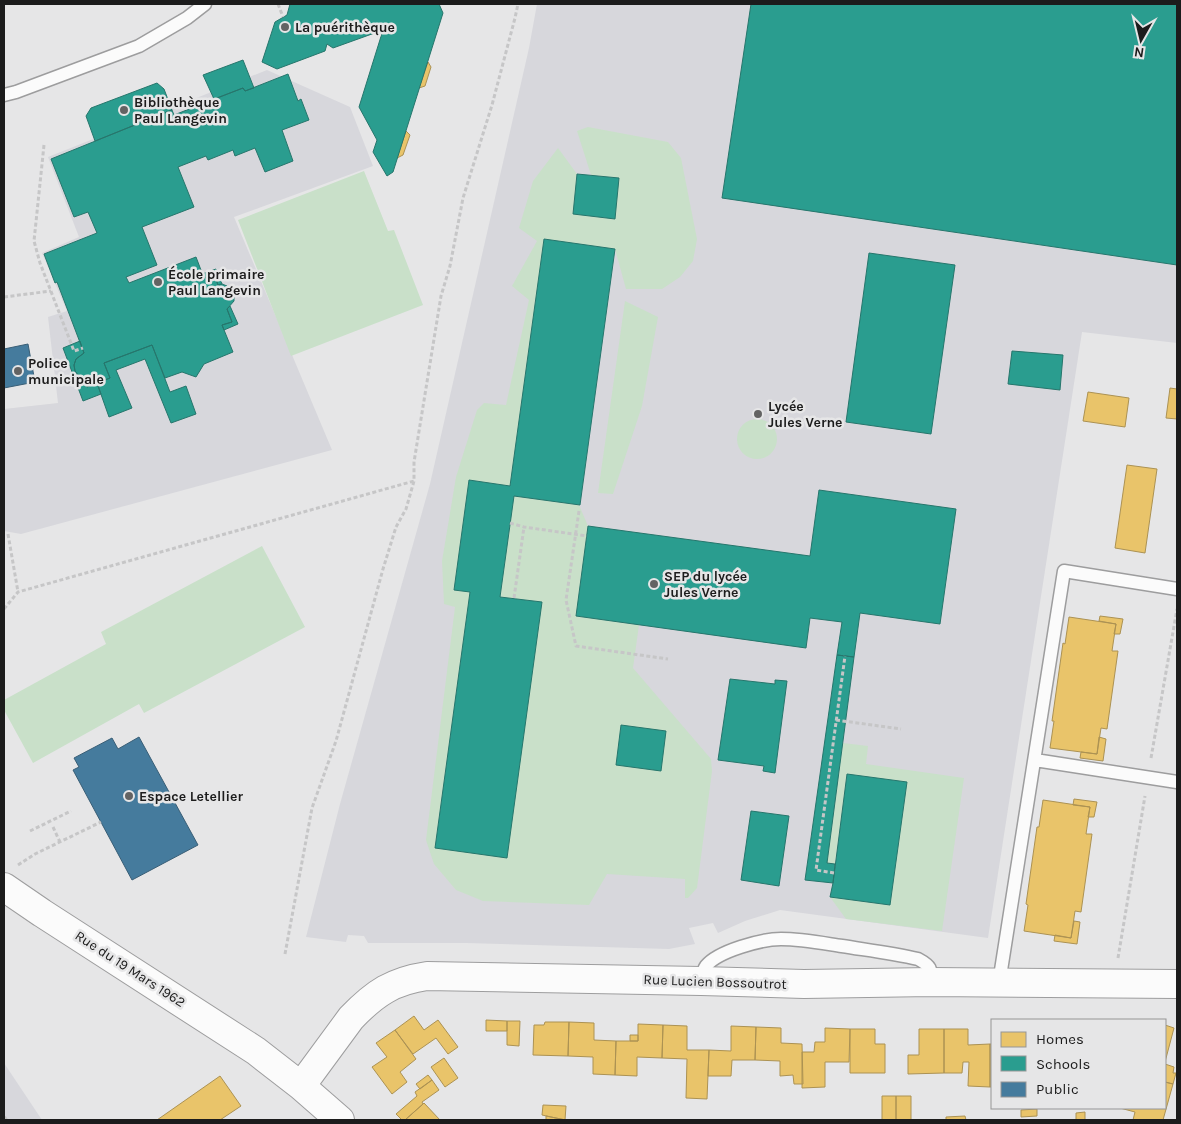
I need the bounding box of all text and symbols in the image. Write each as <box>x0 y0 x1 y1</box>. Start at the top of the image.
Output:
north arrow <box>1116 15 1166 65</box>
place label: La puérithèque <box>295 19 395 36</box>
marker: La puérithèque <box>279 21 291 33</box>
text: N <box>1133 43 1145 61</box>
place label: Bibliothèque Paul Langevin <box>134 94 227 127</box>
marker: Bibliothèque Paul Langevin <box>118 104 130 116</box>
place label: École primaire Paul Langevin <box>168 265 264 299</box>
marker: École primaire Paul Langevin <box>152 276 164 288</box>
place label: Police municipale <box>28 355 104 388</box>
marker: Police municipale <box>12 365 24 377</box>
place label: Lycée Jules Verne <box>768 398 843 431</box>
marker: Lycée Jules Verne <box>752 408 764 420</box>
place label: SEP du lycée Jules Verne <box>664 568 747 601</box>
marker: SEP du lycée Jules Verne <box>648 578 660 590</box>
place label: Espace Letellier <box>139 788 244 805</box>
marker: Espace Letellier <box>123 790 135 802</box>
street label: Rue du 19 Mars 1962 <box>72 927 188 1011</box>
street label: Rue Lucien Bossoutrot <box>643 971 787 993</box>
legend <box>991 1019 1166 1109</box>
text: Homes <box>1036 1030 1084 1048</box>
text: Schools <box>1036 1055 1090 1073</box>
text: Public <box>1036 1080 1079 1098</box>

